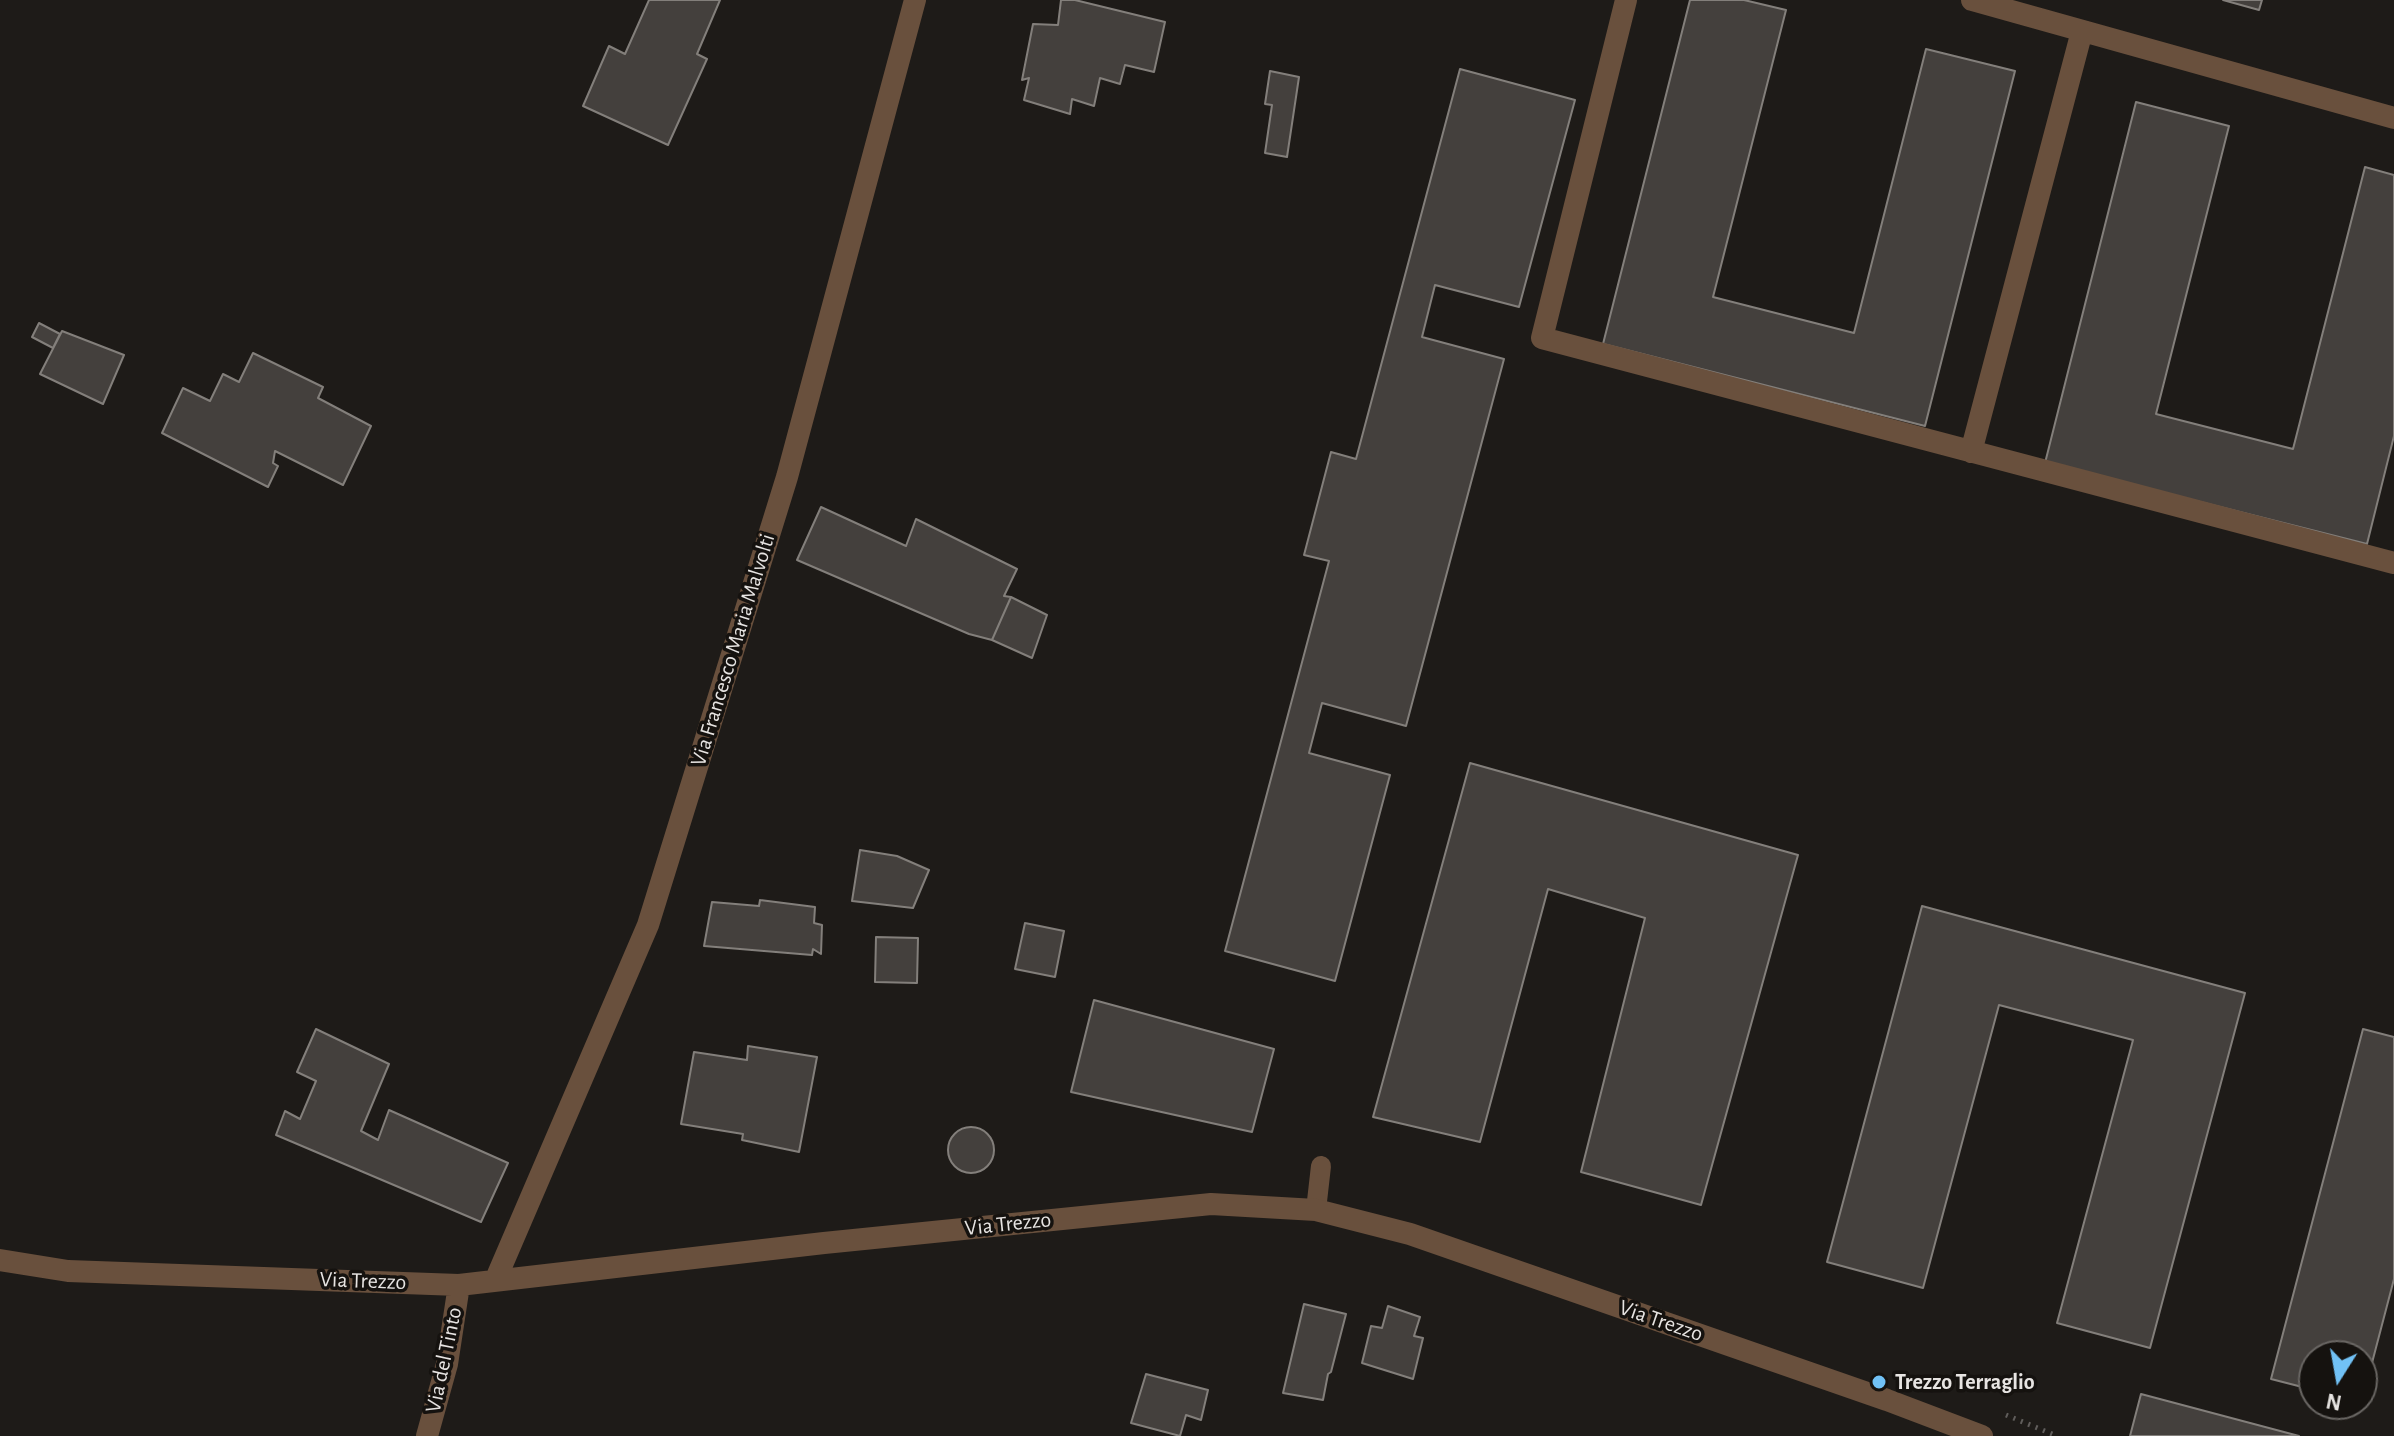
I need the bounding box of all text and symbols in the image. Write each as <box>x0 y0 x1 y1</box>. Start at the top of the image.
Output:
street label: Via Francesco Maria Malvolti <box>685 531 781 769</box>
street label: Via Trezzo <box>963 1206 1053 1242</box>
street label: Via Trezzo <box>319 1266 407 1296</box>
street label: Via Trezzo <box>1616 1294 1706 1348</box>
street label: Via del Tinto <box>420 1305 468 1415</box>
north arrow <box>2298 1340 2378 1420</box>
place label: Trezzo Terraglio <box>1895 1369 2035 1395</box>
marker: Trezzo Terraglio <box>1870 1373 1888 1391</box>
text: N <box>2324 1389 2343 1414</box>

